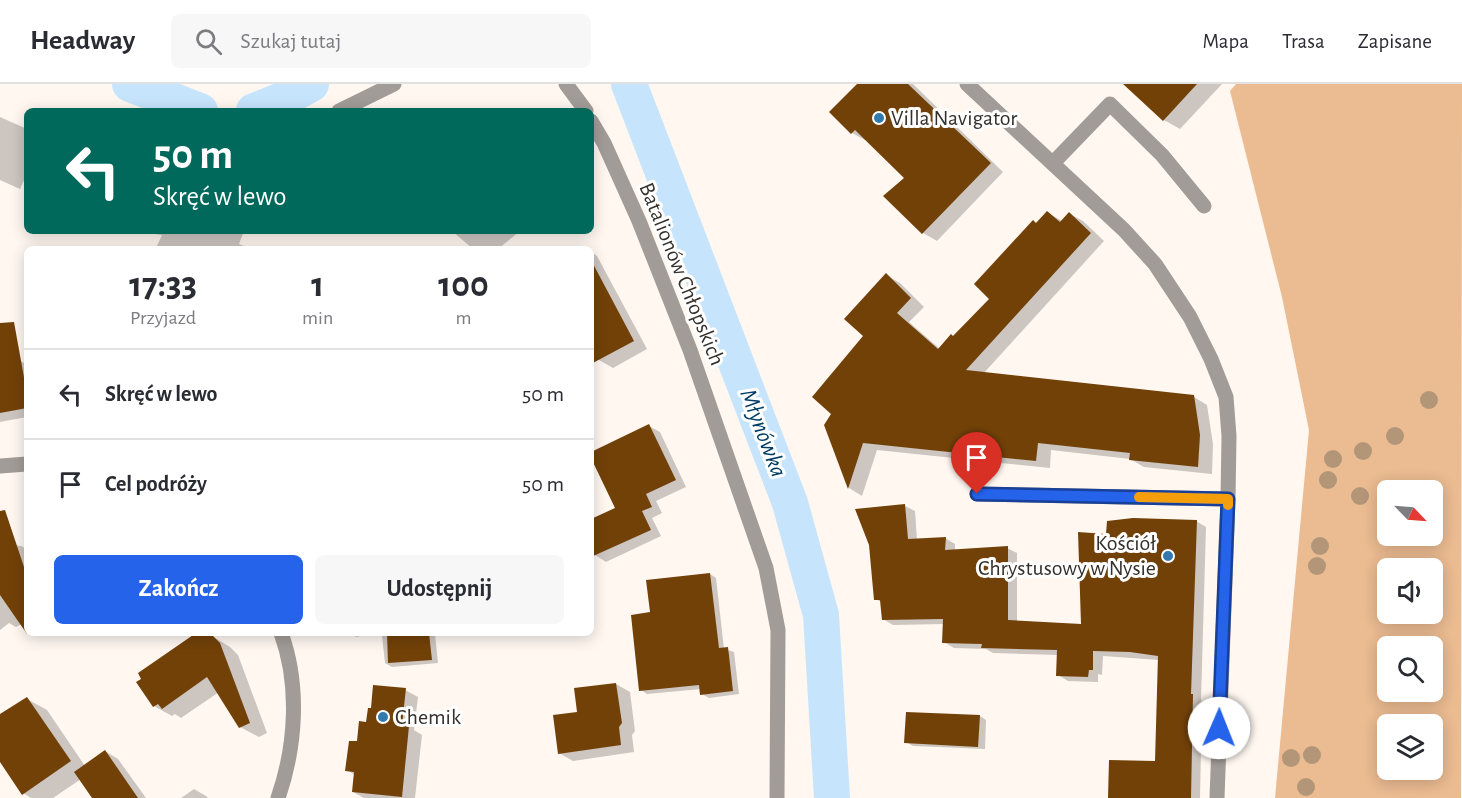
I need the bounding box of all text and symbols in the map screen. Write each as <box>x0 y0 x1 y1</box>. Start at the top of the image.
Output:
search box <box>171 14 591 68</box>
icon: search <box>192 25 225 58</box>
text: Headway <box>30 27 135 55</box>
text: Szukaj tutaj <box>240 30 341 52</box>
text: Mapa <box>1203 31 1249 52</box>
text: Trasa <box>1282 31 1325 52</box>
text: Zapisane <box>1358 31 1432 52</box>
place label: Villa Navigator <box>891 107 1017 129</box>
marker: Villa Navigator <box>872 111 886 125</box>
icon: left <box>54 132 132 210</box>
text: 50 m <box>153 134 233 176</box>
street label: Batalionów Chłopskich <box>635 180 729 368</box>
text: Skręć w lewo <box>153 183 287 210</box>
text: 17:33 <box>129 267 197 303</box>
text: 1 <box>311 267 324 303</box>
text: 100 <box>438 267 489 303</box>
text: Przyjazd <box>130 308 196 328</box>
text: min <box>302 308 333 328</box>
text: m <box>456 308 472 328</box>
icon: left <box>54 378 87 411</box>
text: Skręć w lewo <box>105 383 217 405</box>
text: 50 m <box>522 383 564 405</box>
water label: Młynówka <box>735 386 791 480</box>
pin <box>951 432 1002 494</box>
icon: arrive <box>960 441 993 474</box>
icon: arrive <box>54 468 87 501</box>
text: Cel podróży <box>105 473 207 495</box>
text: 50 m <box>522 473 564 495</box>
north arrow <box>1377 480 1443 546</box>
map controls <box>1377 480 1443 780</box>
place label: Kościół Chrystusowy w Nysie <box>978 532 1156 579</box>
marker: Kościół Chrystusowy w Nysie <box>1161 549 1175 563</box>
button: Zakończ <box>54 555 303 624</box>
button: Udostępnij <box>315 555 564 624</box>
button: sound <box>1377 558 1443 624</box>
button: search <box>1377 636 1443 702</box>
position arrow <box>1187 696 1251 760</box>
place label: Chemik <box>395 706 461 728</box>
marker: Chemik <box>376 710 390 724</box>
button: layers <box>1377 714 1443 780</box>

